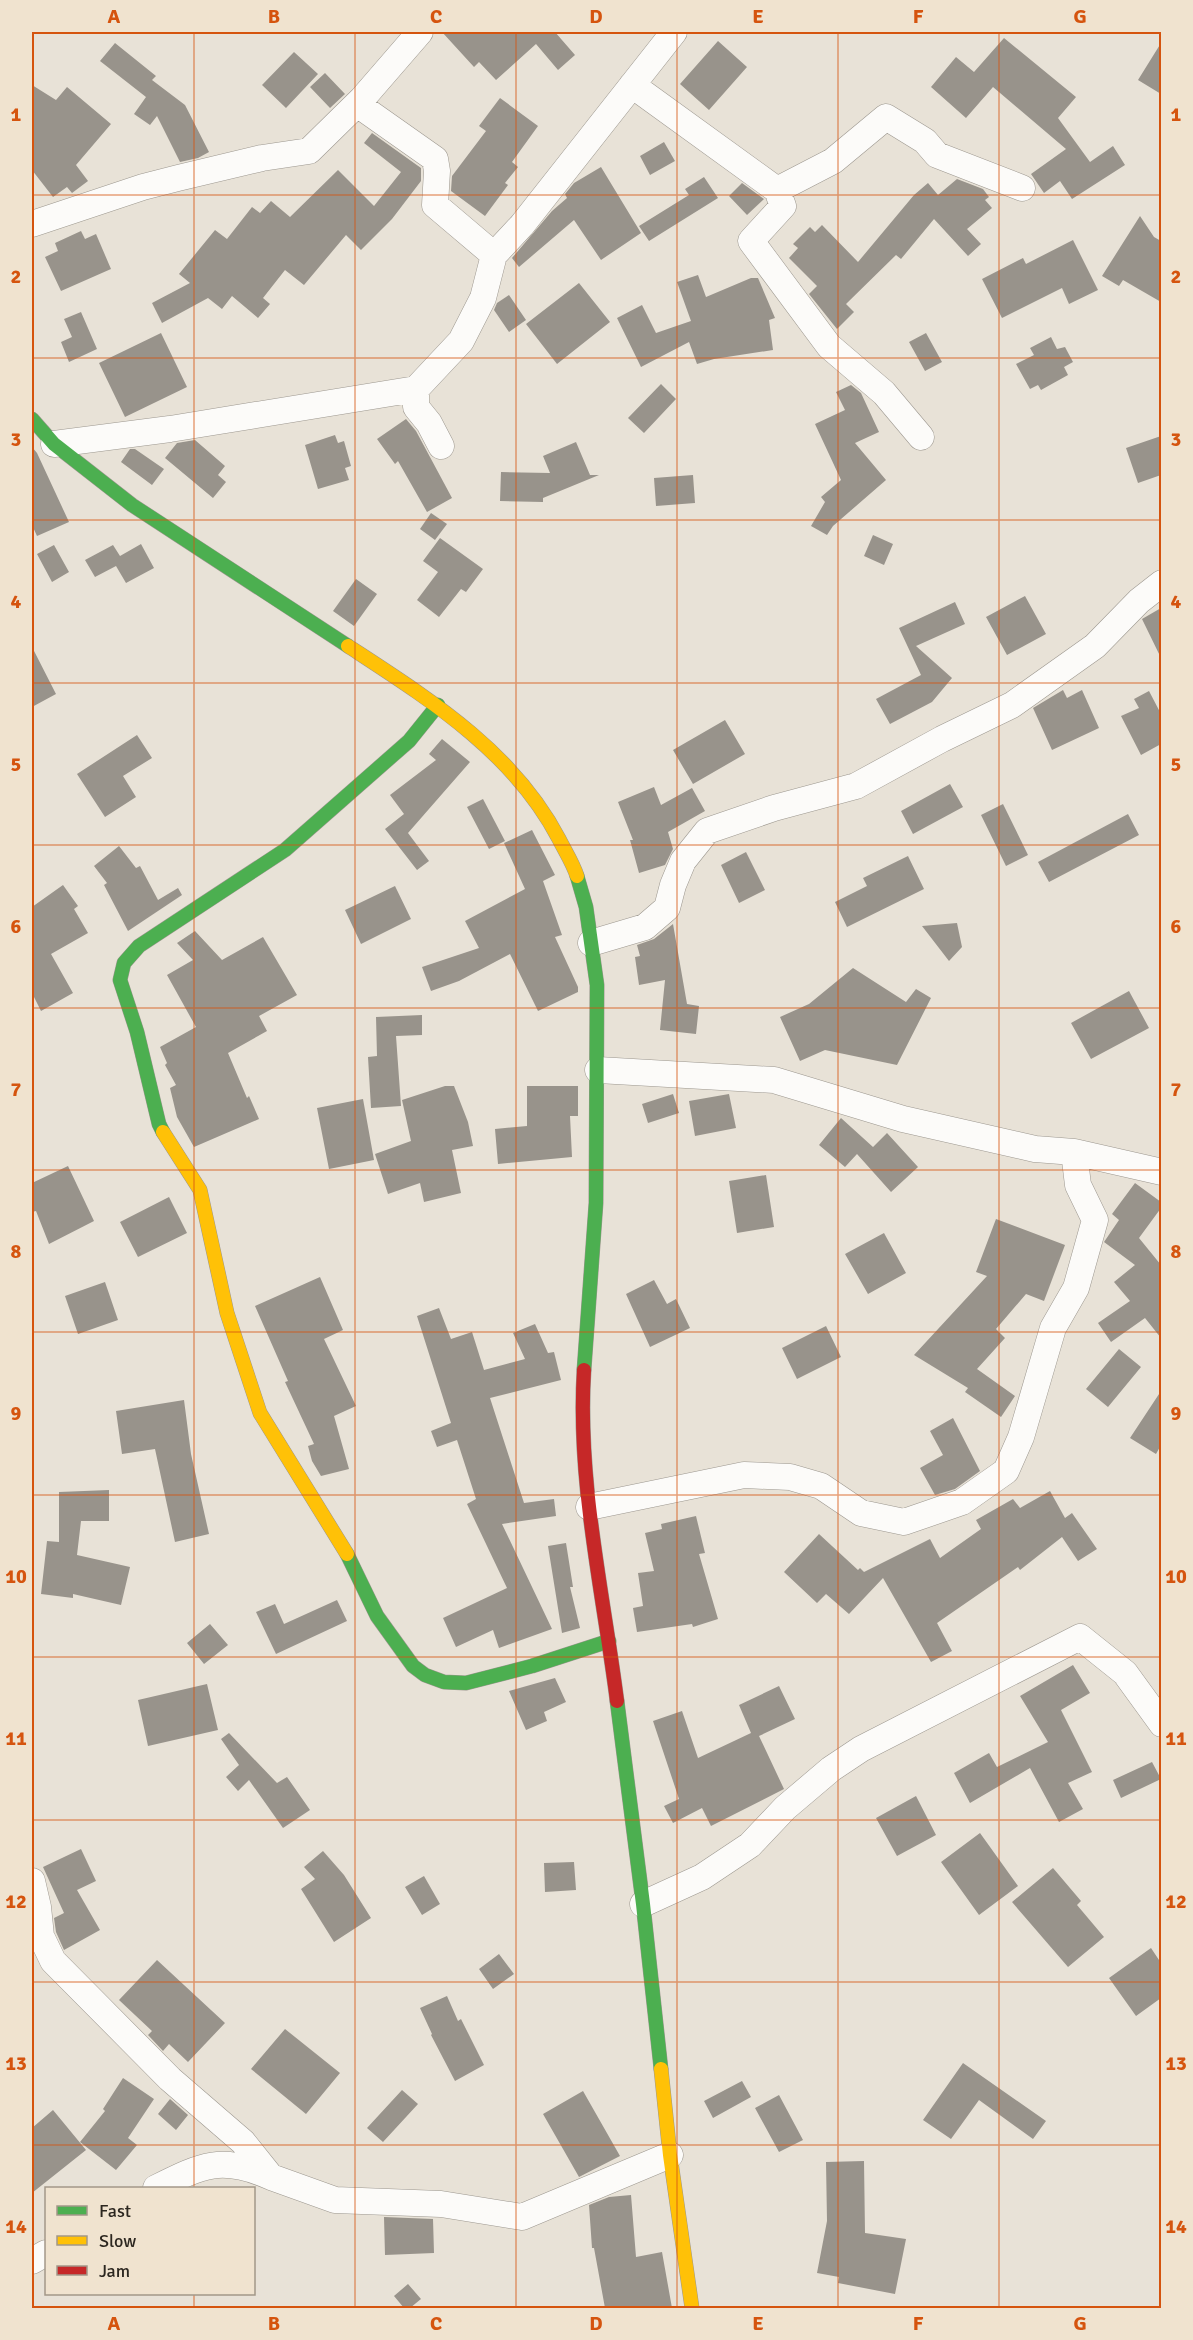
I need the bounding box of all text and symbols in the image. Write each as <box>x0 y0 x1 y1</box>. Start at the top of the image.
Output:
text: A <box>108 4 121 29</box>
text: B <box>268 4 280 29</box>
text: C <box>430 4 442 29</box>
text: D <box>589 4 603 29</box>
text: E <box>752 4 764 29</box>
text: F <box>913 4 924 29</box>
text: G <box>1073 4 1087 29</box>
text: 1 <box>11 102 22 127</box>
text: 1 <box>1171 102 1182 127</box>
text: 2 <box>11 264 21 289</box>
text: 2 <box>1171 264 1181 289</box>
text: 3 <box>11 427 21 452</box>
text: 3 <box>1171 427 1181 452</box>
text: 4 <box>11 589 22 614</box>
text: 4 <box>1171 589 1182 614</box>
text: 5 <box>11 752 21 777</box>
text: 5 <box>1171 752 1181 777</box>
text: 6 <box>11 914 22 939</box>
text: 6 <box>1171 914 1182 939</box>
text: 7 <box>11 1077 22 1102</box>
text: 7 <box>1171 1077 1182 1102</box>
text: 8 <box>11 1239 22 1264</box>
text: 8 <box>1171 1239 1182 1264</box>
text: 9 <box>11 1401 22 1426</box>
text: 9 <box>1171 1401 1182 1426</box>
text: 10 <box>5 1564 27 1589</box>
text: 10 <box>1165 1564 1187 1589</box>
text: 11 <box>5 1726 27 1751</box>
text: 11 <box>1165 1726 1187 1751</box>
text: 12 <box>5 1889 27 1914</box>
text: 12 <box>1165 1889 1187 1914</box>
text: 13 <box>5 2051 27 2076</box>
text: 13 <box>1165 2051 1187 2076</box>
legend <box>45 2187 255 2295</box>
text: Fast <box>99 2200 131 2222</box>
text: 14 <box>5 2214 27 2239</box>
text: 14 <box>1165 2214 1187 2239</box>
text: Slow <box>99 2230 136 2252</box>
text: Jam <box>99 2260 130 2282</box>
text: A <box>108 2311 121 2336</box>
text: B <box>268 2311 280 2336</box>
text: C <box>430 2311 442 2336</box>
text: D <box>589 2311 603 2336</box>
text: E <box>752 2311 764 2336</box>
text: F <box>913 2311 924 2336</box>
text: G <box>1073 2311 1087 2336</box>

